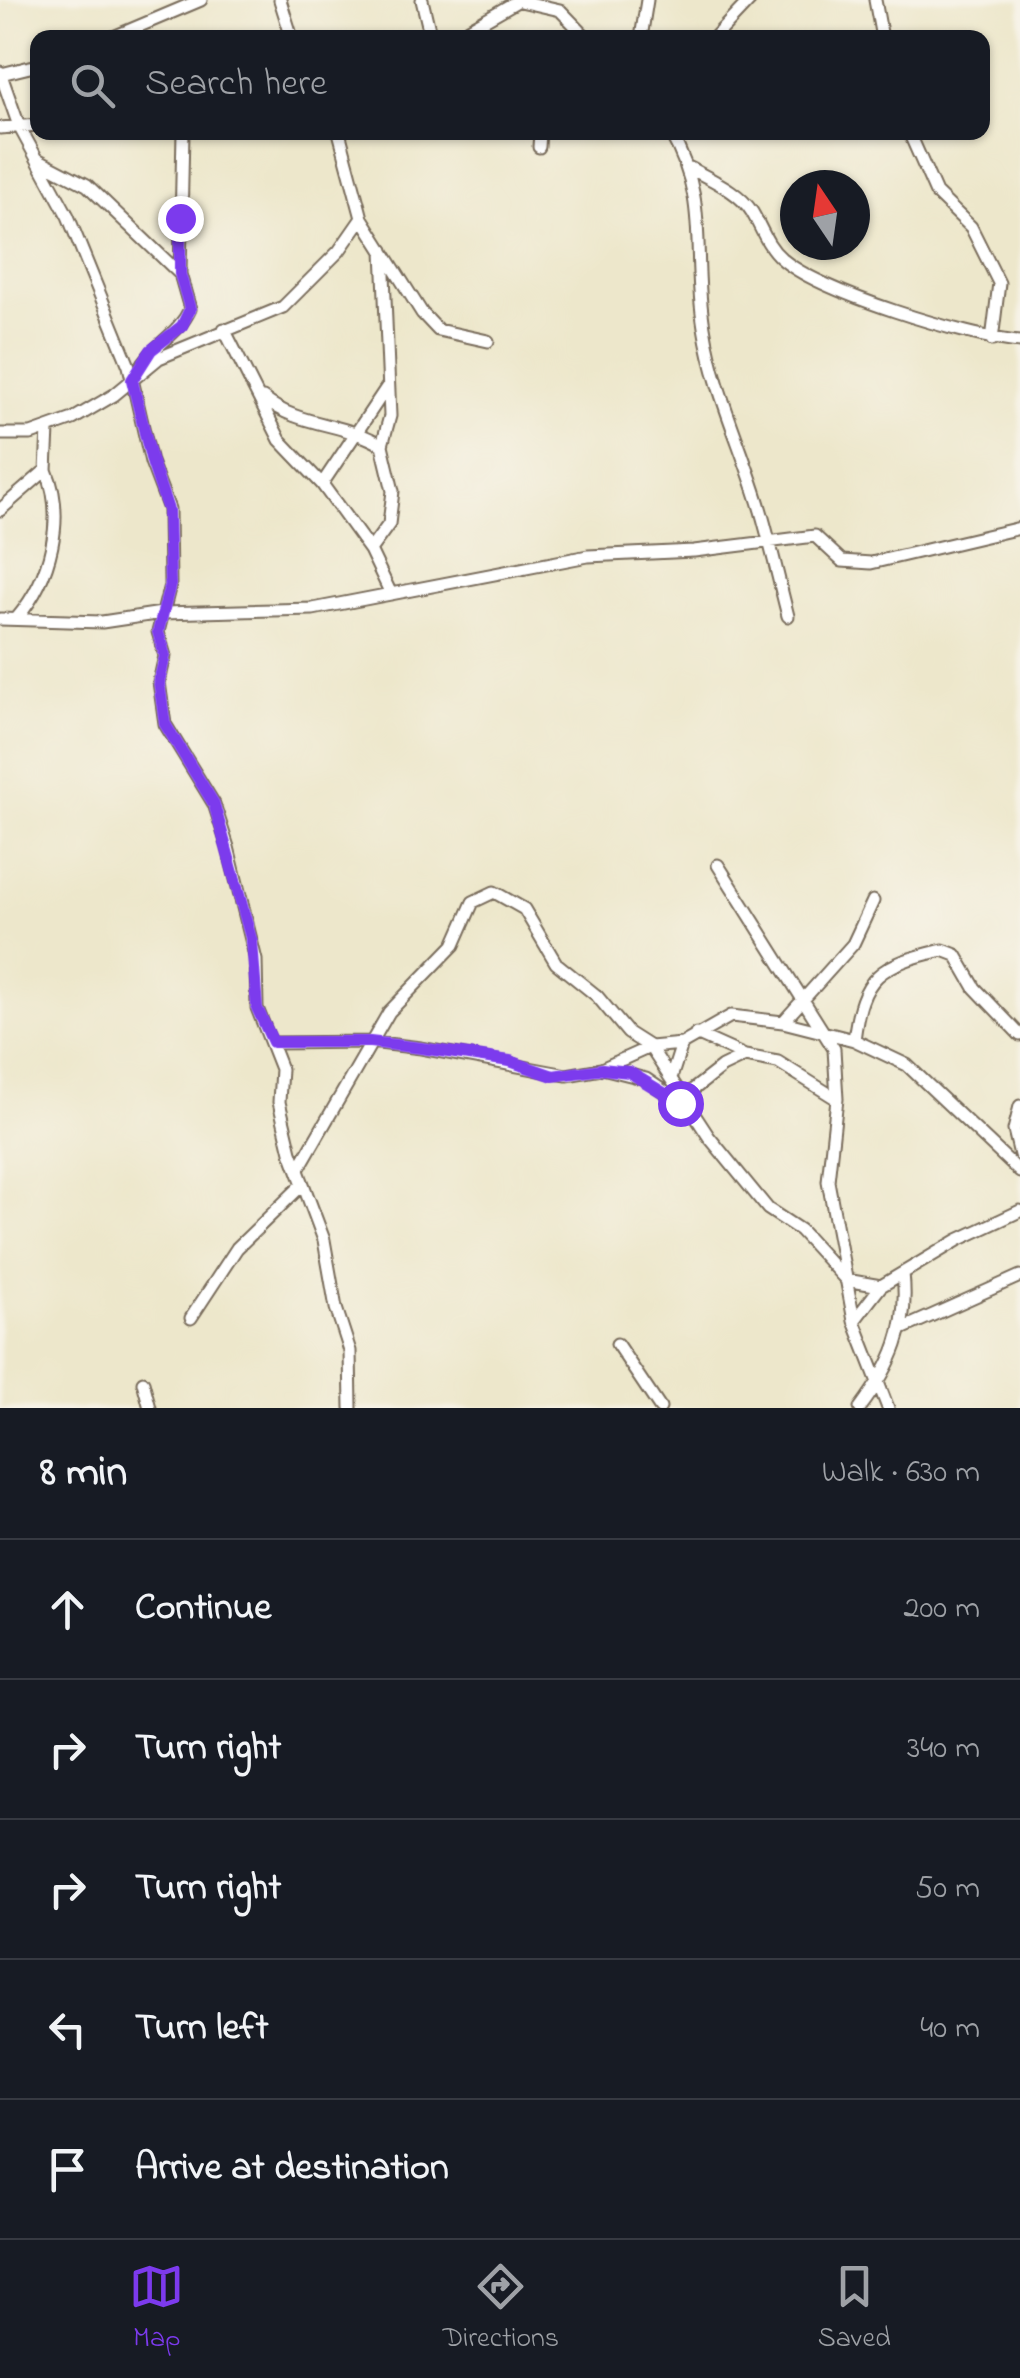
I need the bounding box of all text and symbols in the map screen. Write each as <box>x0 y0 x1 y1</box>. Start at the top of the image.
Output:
search box <box>30 30 990 140</box>
text: Search here <box>145 57 327 113</box>
icon: search <box>65 58 120 113</box>
north arrow <box>780 170 870 260</box>
route end <box>158 196 204 242</box>
route start <box>658 1081 704 1127</box>
text: 8 min <box>40 1443 127 1504</box>
text: Walk · 630 m <box>822 1450 980 1497</box>
text: Continue <box>135 1581 271 1637</box>
icon: ahead <box>40 1582 95 1637</box>
text: 200 m <box>904 1586 980 1633</box>
text: Turn right <box>135 1721 281 1777</box>
icon: right <box>40 1722 95 1777</box>
text: 340 m <box>907 1726 980 1773</box>
text: Turn right <box>135 1861 281 1917</box>
icon: right <box>40 1862 95 1917</box>
text: 50 m <box>915 1866 980 1913</box>
text: Turn left <box>135 2001 268 2057</box>
icon: left <box>40 2002 95 2057</box>
text: 40 m <box>920 2006 980 2053</box>
text: Arrive at destination <box>135 2141 449 2197</box>
icon: arrive <box>40 2142 95 2197</box>
tab: Map <box>129 2259 184 2360</box>
tab: Directions <box>443 2259 559 2360</box>
tab: Saved <box>818 2259 891 2360</box>

